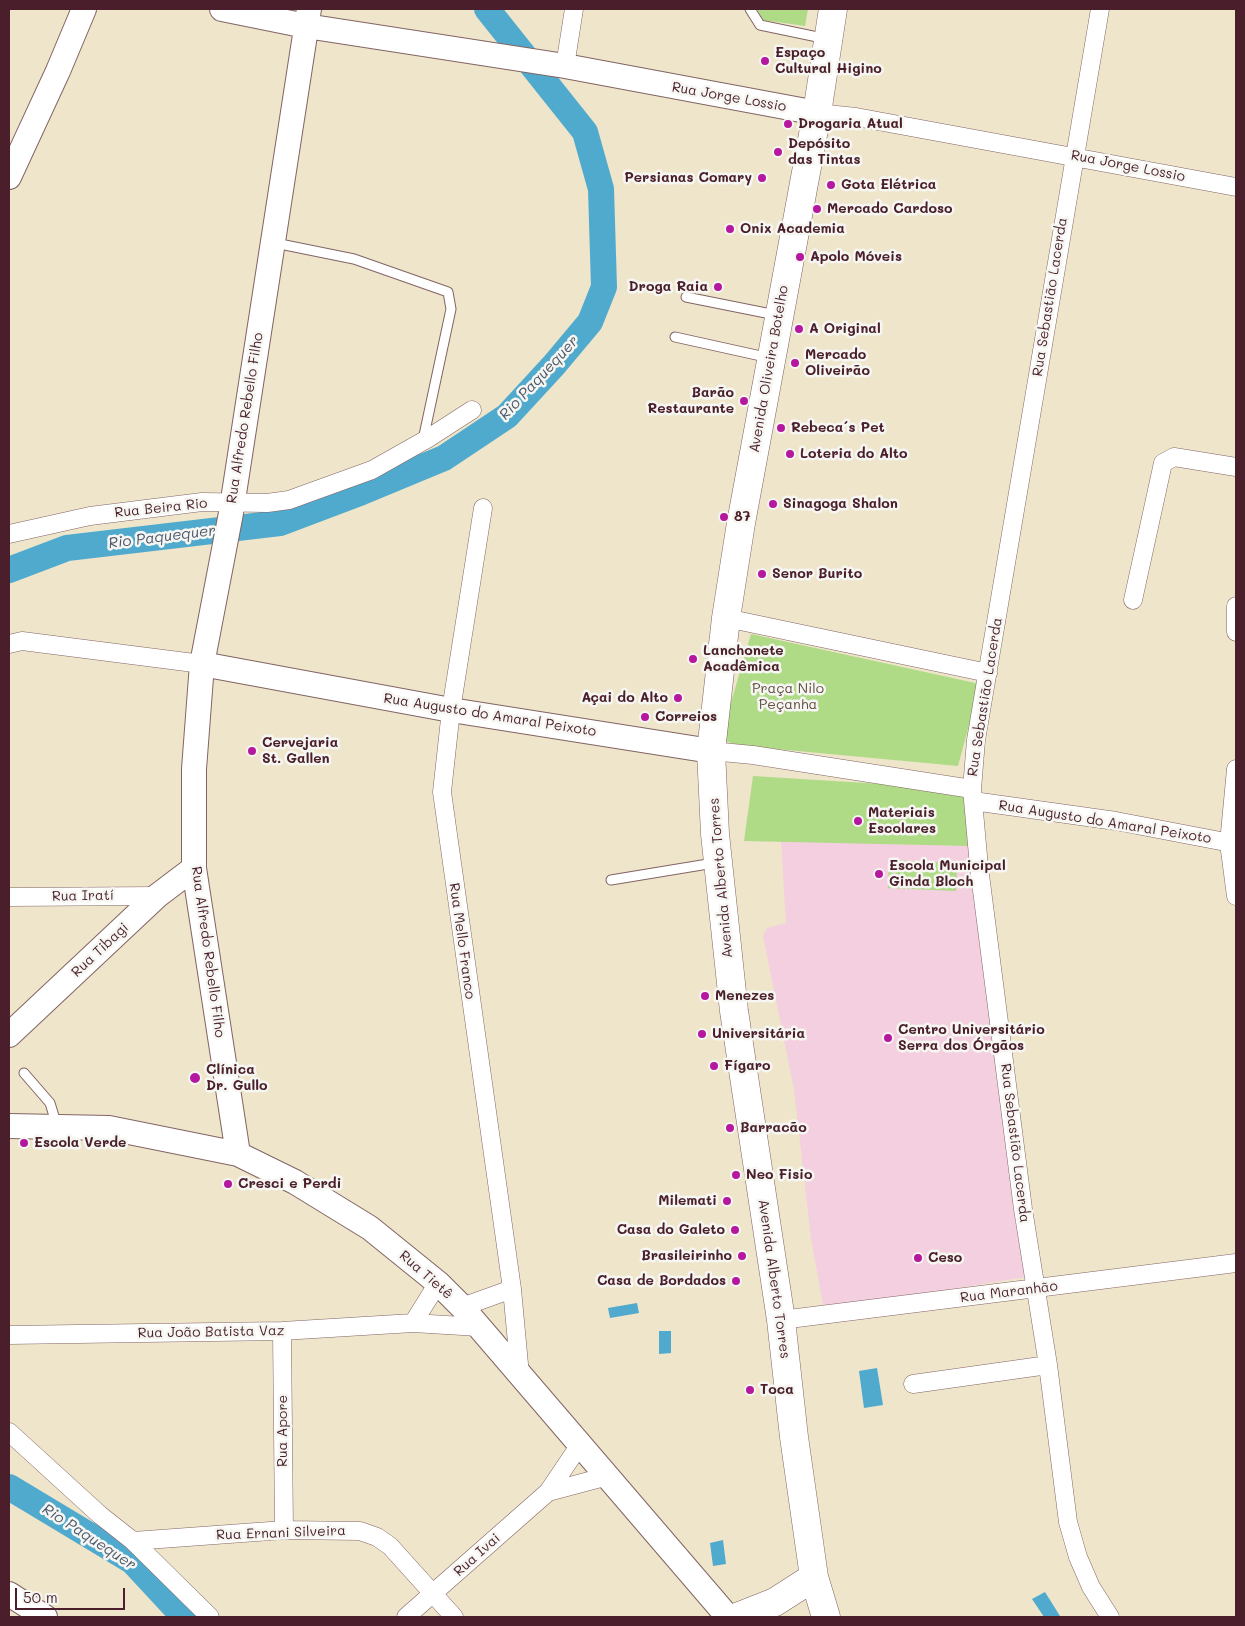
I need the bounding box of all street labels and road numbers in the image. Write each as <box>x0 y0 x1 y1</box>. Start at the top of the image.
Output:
street label: Rua Jorge Lossio <box>670 79 788 115</box>
street label: Rua Jorge Lossio <box>1069 147 1187 185</box>
street label: Rua Sebastião Lacerda <box>1029 216 1071 378</box>
street label: Avenida Oliveira Botelho <box>746 284 792 454</box>
street label: Rua Alfredo Rebello Filho <box>223 331 267 505</box>
street label: Rua Beira Rio <box>114 495 208 521</box>
street label: Rua Sebastião Lacerda <box>964 616 1006 778</box>
street label: Rua Augusto do Amaral Peixoto <box>382 690 598 740</box>
street label: Avenida Alberto Torres <box>706 797 736 959</box>
street label: Rua Augusto do Amaral Peixoto <box>997 797 1213 847</box>
street label: Rua Alfredo Rebello Filho <box>188 865 228 1039</box>
street label: Rua Mello Franco <box>446 882 478 1000</box>
street label: Rua Iratí <box>52 887 114 905</box>
street label: Rua Tibagi <box>68 919 132 981</box>
street label: Rua Sebastião Lacerda <box>997 1062 1033 1224</box>
street label: Avenida Alberto Torres <box>754 1198 794 1360</box>
street label: Rua Tietê <box>396 1247 456 1303</box>
street label: Rua Maranhão <box>959 1278 1059 1306</box>
street label: Rua João Batista Vaz <box>137 1322 285 1342</box>
street label: Rua Apore <box>275 1395 291 1467</box>
street label: Rua Ernani Silveira <box>216 1522 346 1544</box>
street label: Rua Ivai <box>450 1530 504 1580</box>

